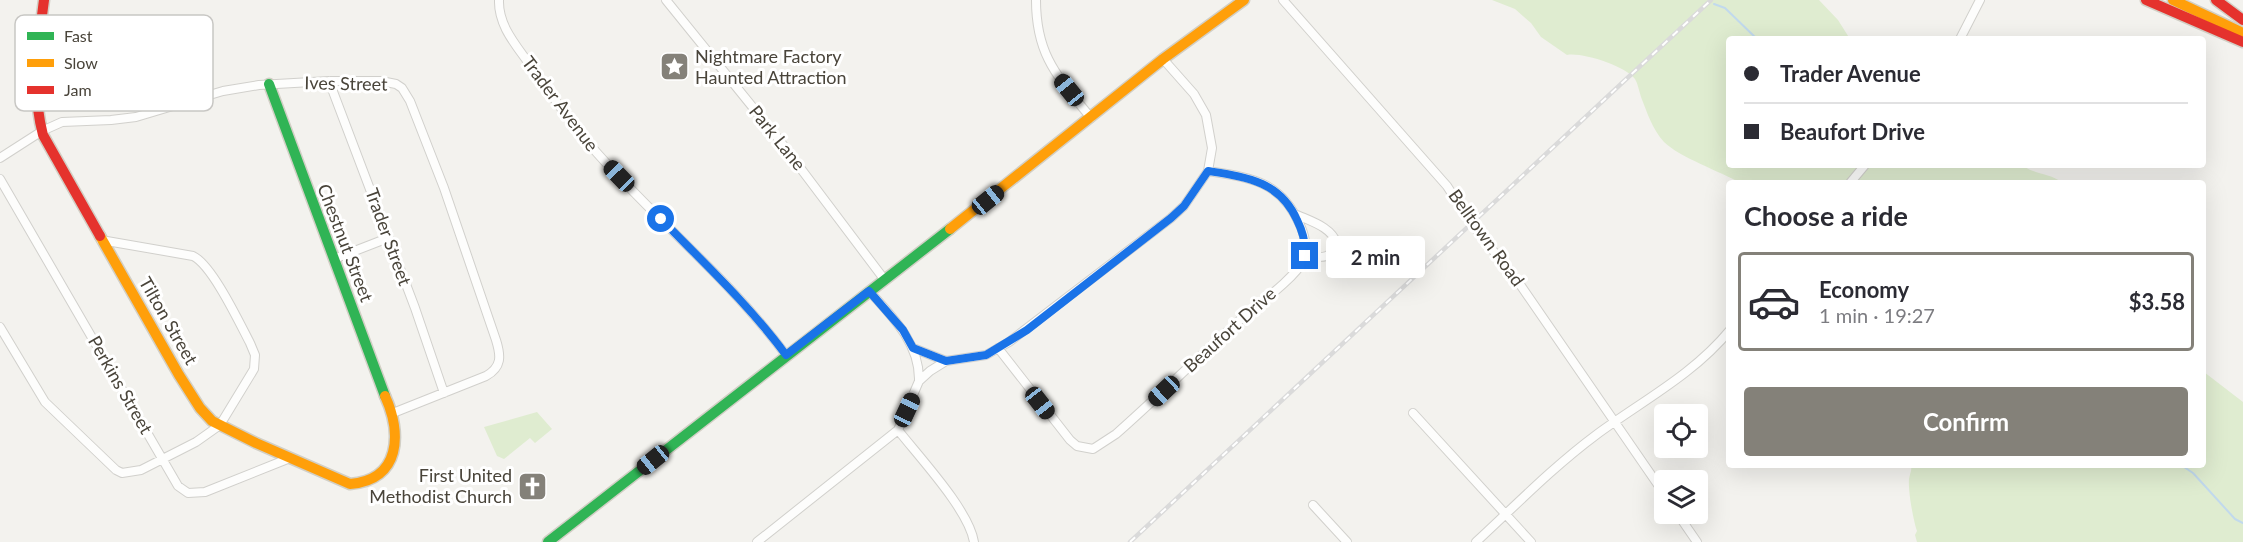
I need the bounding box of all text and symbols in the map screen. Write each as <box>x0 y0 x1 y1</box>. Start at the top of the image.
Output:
legend <box>15 15 213 111</box>
text: Fast <box>64 26 93 45</box>
place label: Nightmare Factory Haunted Attraction <box>695 45 847 88</box>
place icon: Nightmare Factory Haunted Attraction <box>658 51 690 83</box>
street label: Trader Avenue <box>518 52 604 155</box>
text: Slow <box>64 53 98 72</box>
text: Trader Avenue <box>1780 60 1921 87</box>
car <box>1051 70 1087 110</box>
street label: Ives Street <box>304 71 388 95</box>
text: Jam <box>64 80 92 99</box>
street label: Park Lane <box>745 100 811 174</box>
text: Beaufort Drive <box>1780 118 1925 145</box>
car <box>600 157 638 195</box>
street label: Chestnut Street <box>313 181 379 305</box>
car <box>968 182 1008 218</box>
street label: Trader Street <box>361 185 417 289</box>
street label: Belltown Road <box>1444 185 1529 290</box>
text: Choose a ride <box>1744 199 1908 232</box>
route start <box>647 205 674 232</box>
callout: 2 min <box>1326 235 1425 277</box>
route end <box>1291 242 1318 269</box>
text: 2 min <box>1351 245 1400 269</box>
street label: Tilton Street <box>135 273 203 369</box>
icon: car <box>1747 275 1801 329</box>
text: Economy <box>1819 276 1909 303</box>
street label: Beaufort Drive <box>1179 282 1280 376</box>
text: $3.58 <box>2129 288 2185 315</box>
text: 1 min · 19:27 <box>1819 303 1935 327</box>
street label: Perkins Street <box>84 331 158 438</box>
car <box>1145 372 1183 410</box>
car <box>1022 383 1058 423</box>
button: Confirm <box>1744 387 2188 456</box>
car <box>891 390 923 430</box>
map controls <box>1654 404 1708 524</box>
button: locate <box>1654 404 1708 458</box>
car <box>633 442 673 478</box>
place label: First United Methodist Church <box>369 464 512 507</box>
church icon: First United Methodist Church <box>517 470 549 502</box>
button: layers <box>1654 470 1708 524</box>

